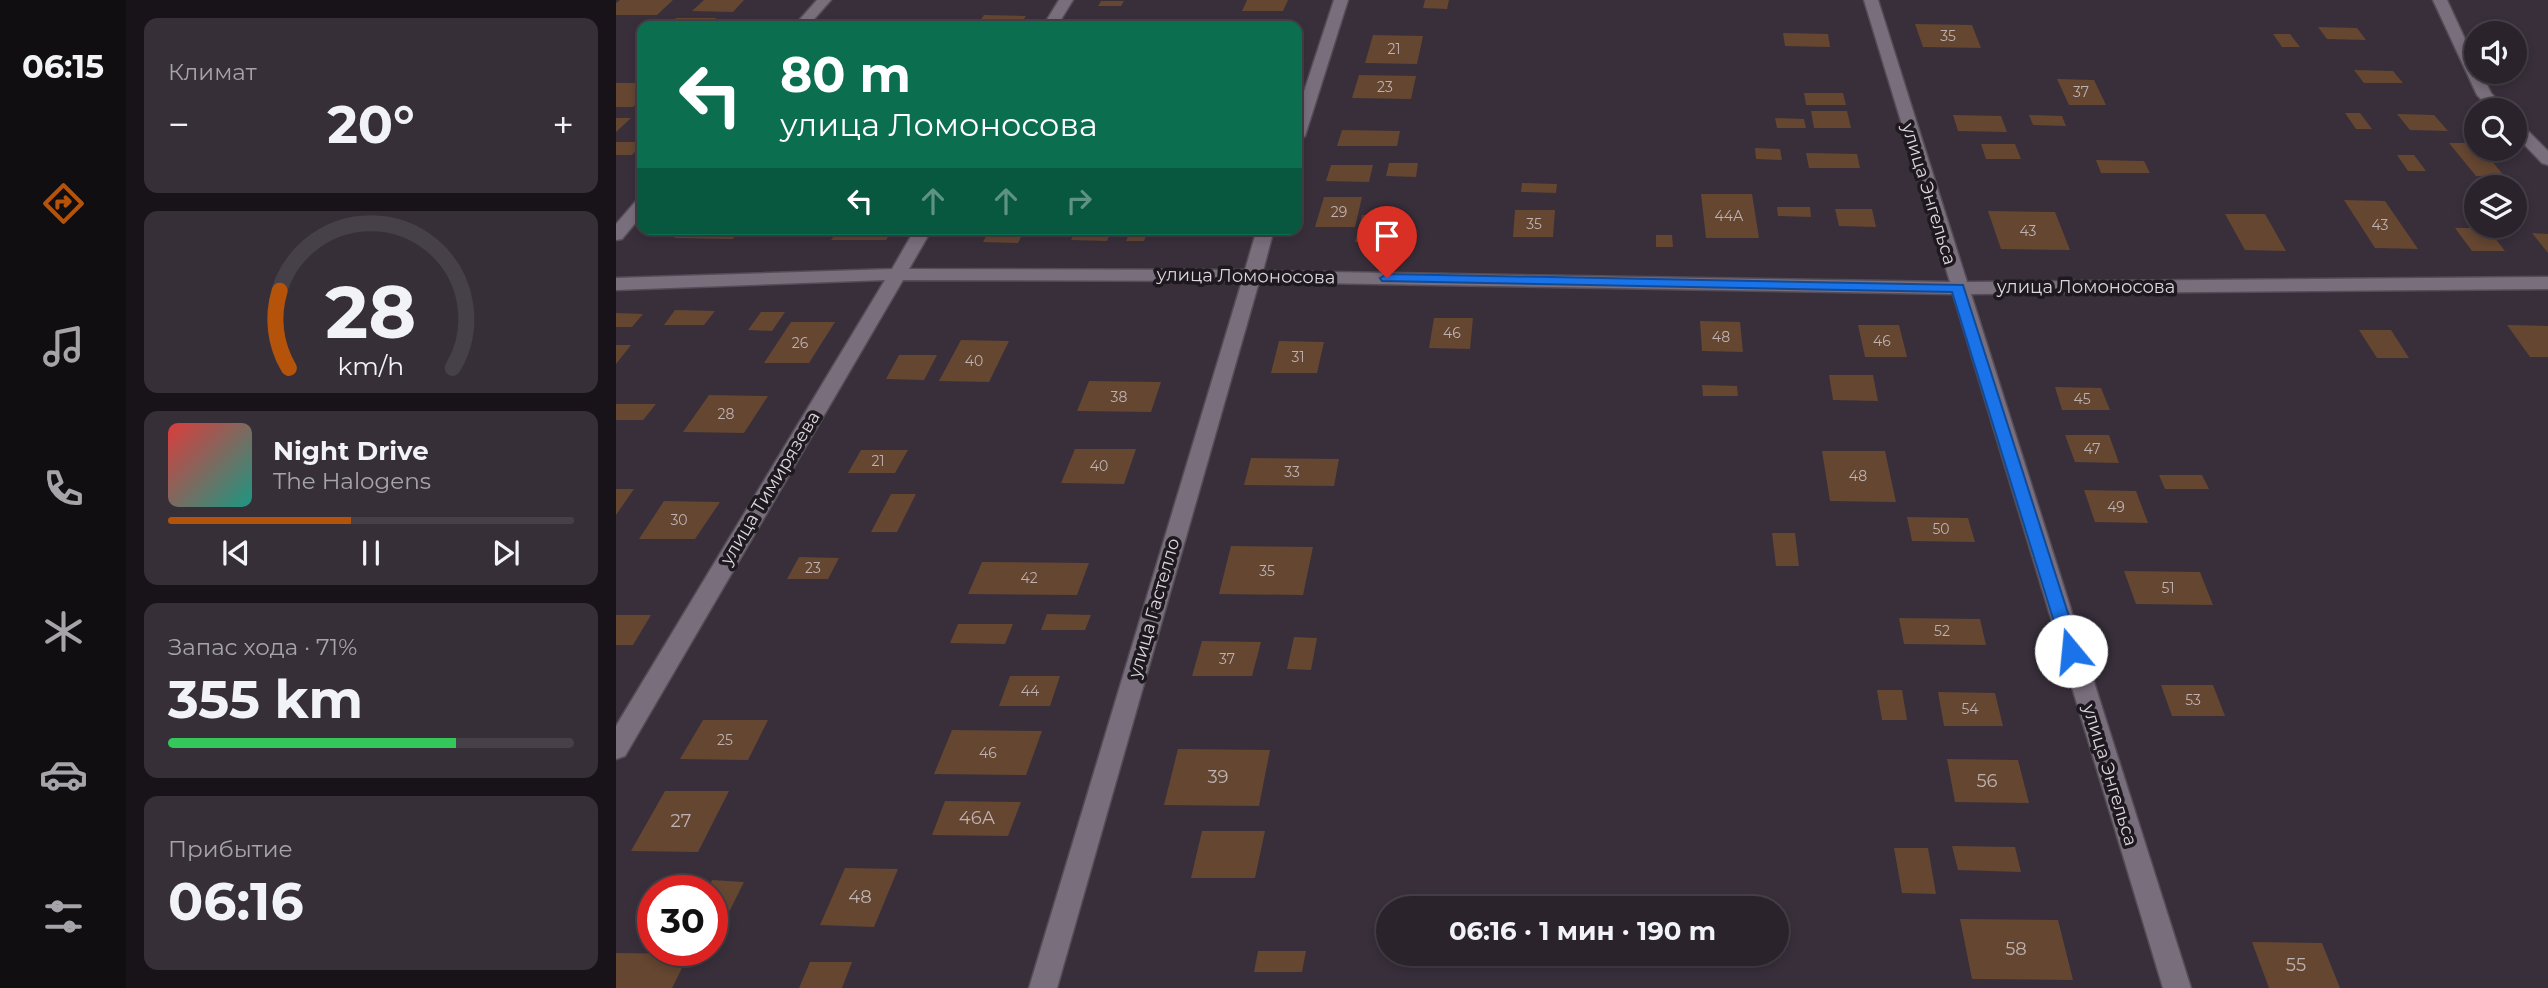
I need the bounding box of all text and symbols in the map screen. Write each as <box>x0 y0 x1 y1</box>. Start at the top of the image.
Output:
map controls <box>2464 21 2527 238</box>
button: sound <box>2464 21 2527 84</box>
house number: 35 <box>1940 27 1956 45</box>
house number: 21 <box>1387 40 1401 58</box>
text: 80 m <box>780 45 911 104</box>
text: 06:15 <box>22 47 104 86</box>
icon: left <box>665 49 756 140</box>
text: Климат <box>168 58 257 86</box>
house number: 23 <box>1377 78 1393 96</box>
house number: 37 <box>2073 83 2089 101</box>
text: 20° <box>327 93 415 156</box>
button: search <box>2464 98 2527 161</box>
text: − <box>168 101 190 148</box>
text: + <box>552 101 574 148</box>
text: улица Ломоносова <box>780 105 1098 144</box>
street label: улица Энгельса <box>1897 120 1961 267</box>
button: layers <box>2464 175 2527 238</box>
icon: directions <box>39 179 88 228</box>
icon: left <box>841 182 879 220</box>
icon: ahead <box>914 182 952 220</box>
icon: ahead <box>987 182 1025 220</box>
icon: right <box>1060 182 1098 220</box>
house number: 29 <box>1331 203 1347 221</box>
pin <box>1357 206 1417 278</box>
house number: 44А <box>1715 207 1744 225</box>
house number: 35 <box>1526 215 1542 233</box>
house number: 43 <box>2372 216 2389 234</box>
icon: arrive <box>1368 217 1406 255</box>
house number: 43 <box>2020 222 2037 240</box>
street label: улица Ломоносова <box>1156 263 1335 289</box>
text: 28 <box>326 268 417 356</box>
street label: улица Ломоносова <box>1996 276 2175 298</box>
icon: music <box>39 322 88 371</box>
house number: 46 <box>1443 324 1461 342</box>
house number: 48 <box>1712 328 1730 346</box>
house number: 46 <box>1873 332 1891 350</box>
house number: 26 <box>792 334 809 352</box>
house number: 31 <box>1292 348 1304 366</box>
text: km/h <box>338 350 404 380</box>
house number: 40 <box>965 352 983 370</box>
house number: 38 <box>1111 388 1127 406</box>
house number: 45 <box>2073 390 2091 408</box>
house number: 28 <box>718 405 735 423</box>
street label: улица Тимирязева <box>715 407 825 570</box>
text: Night Drive <box>273 435 429 467</box>
house number: 47 <box>2084 440 2100 458</box>
house number: 21 <box>871 452 885 470</box>
house number: 40 <box>1090 457 1108 475</box>
house number: 33 <box>1284 463 1300 481</box>
icon: phone <box>39 464 88 513</box>
text: The Halogens <box>273 467 431 495</box>
house number: 48 <box>1849 467 1867 485</box>
house number: 49 <box>2107 498 2125 516</box>
house number: 30 <box>670 511 688 529</box>
house number: 50 <box>1932 520 1950 538</box>
icon: previous <box>217 534 255 572</box>
icon: pause <box>352 534 390 572</box>
icon: next <box>487 534 525 572</box>
street label: улица Гастелло <box>1123 536 1184 681</box>
house number: 23 <box>805 559 821 577</box>
house number: 35 <box>1259 562 1275 580</box>
house number: 42 <box>1020 569 1038 587</box>
house number: 51 <box>2162 579 2174 597</box>
icon: climate <box>39 607 88 656</box>
position arrow <box>2034 614 2108 688</box>
house number: 52 <box>1934 622 1950 640</box>
text: Запас хода · 71% <box>168 633 357 661</box>
house number: 37 <box>1219 650 1235 668</box>
text: 355 km <box>168 668 363 731</box>
house number: 44 <box>1021 682 1040 700</box>
house number: 53 <box>2185 691 2201 709</box>
house number: 54 <box>1961 700 1979 718</box>
street label: улица Энгельса <box>2078 701 2142 848</box>
house number: 25 <box>717 731 733 749</box>
house number: 46 <box>979 744 997 762</box>
icon: car <box>39 750 88 799</box>
house number: 39 <box>1207 766 1229 788</box>
house number: 56 <box>1976 770 1998 792</box>
house number: 46А <box>959 807 996 829</box>
house number: 27 <box>671 810 691 832</box>
text: Прибытие <box>168 835 293 863</box>
text: 06:16 <box>168 870 304 933</box>
speed limit sign: 30 <box>637 875 728 966</box>
house number: 48 <box>848 886 872 908</box>
icon: filters <box>39 892 88 941</box>
text: 06:16 · 1 мин · 190 m <box>1449 915 1716 947</box>
house number: 58 <box>2005 938 2027 960</box>
house number: 55 <box>2286 954 2306 976</box>

